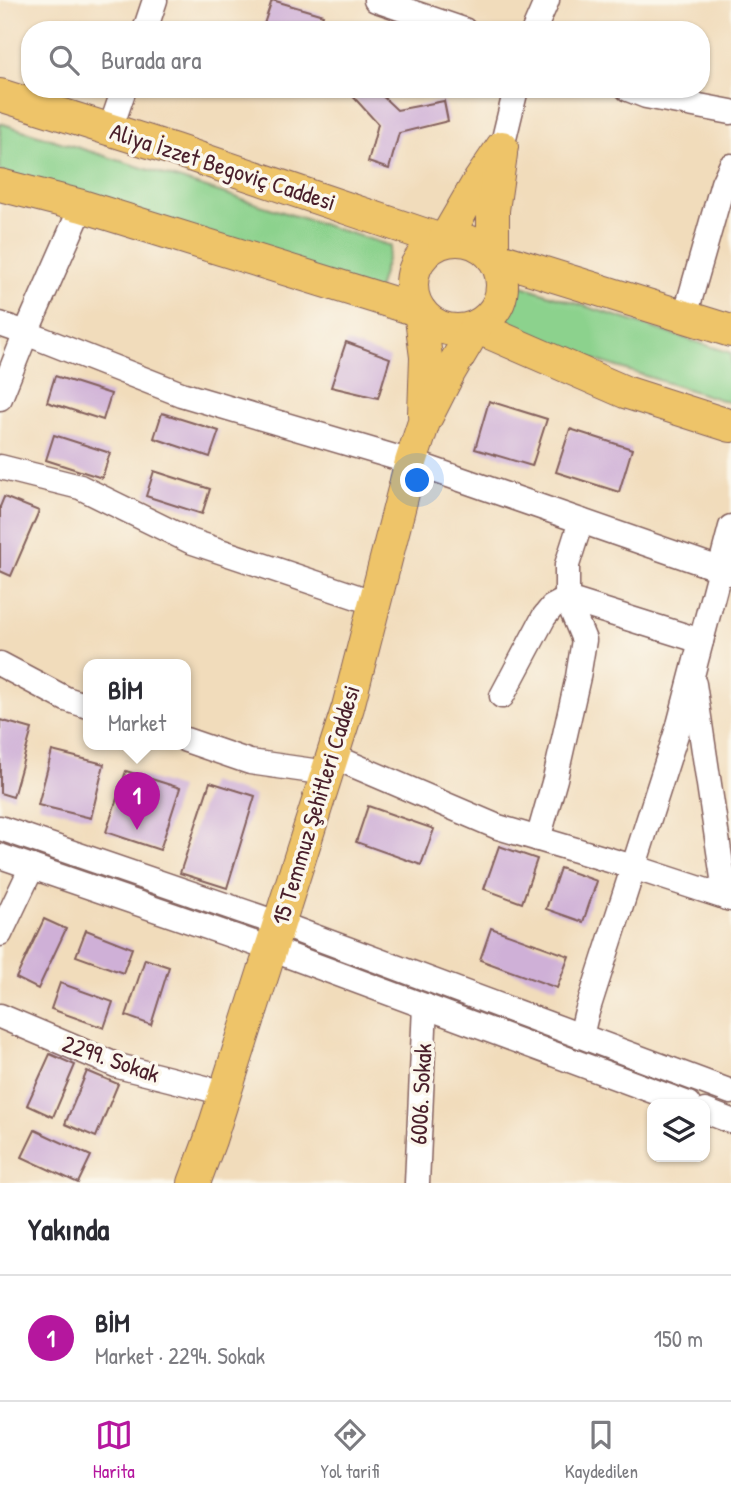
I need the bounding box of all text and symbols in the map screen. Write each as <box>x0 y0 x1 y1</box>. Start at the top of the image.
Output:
search box <box>21 21 710 98</box>
icon: search <box>45 41 83 79</box>
text: Burada ara <box>101 42 202 77</box>
street label: Aliya İzzet Begoviç Caddesi <box>106 114 340 218</box>
your location <box>400 463 434 497</box>
popup <box>83 659 191 750</box>
text: BİM <box>108 672 143 707</box>
street label: 15 Temmuz Şehitleri Caddesi <box>263 681 367 928</box>
text: Market <box>108 707 166 738</box>
pin: 1 <box>114 772 160 830</box>
street label: 2299. Sokak <box>58 1027 164 1090</box>
street label: 6006. Sokak <box>401 1042 439 1145</box>
map controls <box>647 1099 710 1162</box>
button: layers <box>647 1099 710 1162</box>
text: Yakında <box>28 1209 109 1249</box>
text: BİM <box>95 1305 130 1340</box>
text: 1 <box>47 1323 55 1354</box>
text: 150 m <box>654 1323 703 1354</box>
text: Market · 2294. Sokak <box>95 1340 265 1371</box>
tab: Harita <box>93 1416 135 1484</box>
tab: Yol tarifi <box>320 1416 379 1484</box>
tab: Kaydedilen <box>565 1416 638 1484</box>

